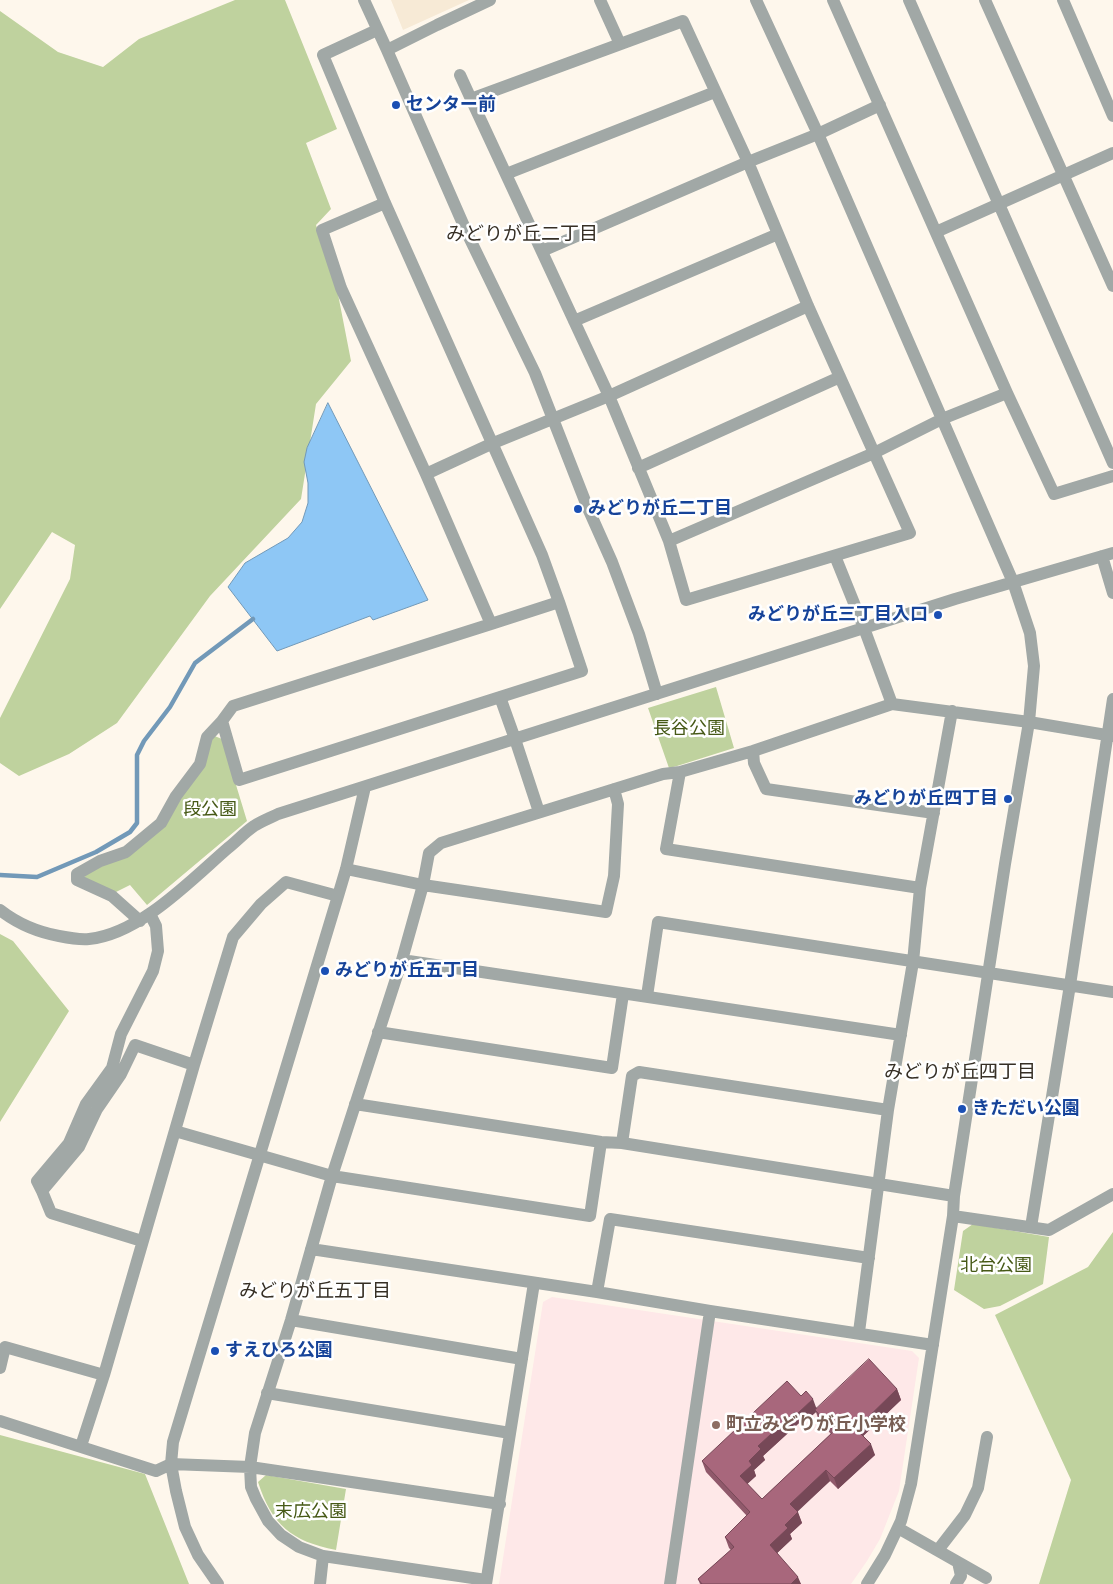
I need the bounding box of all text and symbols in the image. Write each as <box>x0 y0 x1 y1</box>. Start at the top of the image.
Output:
place label: センター前 <box>406 94 496 116</box>
marker: センター前 <box>390 99 402 111</box>
district label: みどりが丘二丁目 <box>446 223 598 245</box>
place label: みどりが丘二丁目 <box>588 498 732 520</box>
marker: みどりが丘二丁目 <box>572 503 584 515</box>
place label: みどりが丘三丁目入口 <box>748 604 928 626</box>
marker: みどりが丘三丁目入口 <box>932 609 944 621</box>
park label: 長谷公園 <box>653 718 725 740</box>
place label: みどりが丘四丁目 <box>854 788 998 810</box>
marker: みどりが丘四丁目 <box>1002 793 1014 805</box>
park label: 段公園 <box>183 799 237 821</box>
place label: みどりが丘五丁目 <box>335 960 479 982</box>
marker: みどりが丘五丁目 <box>319 965 331 977</box>
district label: みどりが丘四丁目 <box>884 1061 1036 1083</box>
place label: きただい公園 <box>972 1098 1080 1120</box>
marker: きただい公園 <box>956 1103 968 1115</box>
park label: 北台公園 <box>960 1255 1032 1277</box>
district label: みどりが丘五丁目 <box>239 1280 391 1302</box>
place label: すえひろ公園 <box>225 1340 333 1362</box>
marker: すえひろ公園 <box>209 1345 221 1357</box>
place label: 町立みどりが丘小学校 <box>726 1414 906 1436</box>
marker: 町立みどりが丘小学校 <box>710 1419 722 1431</box>
park label: 末広公園 <box>275 1501 347 1523</box>

